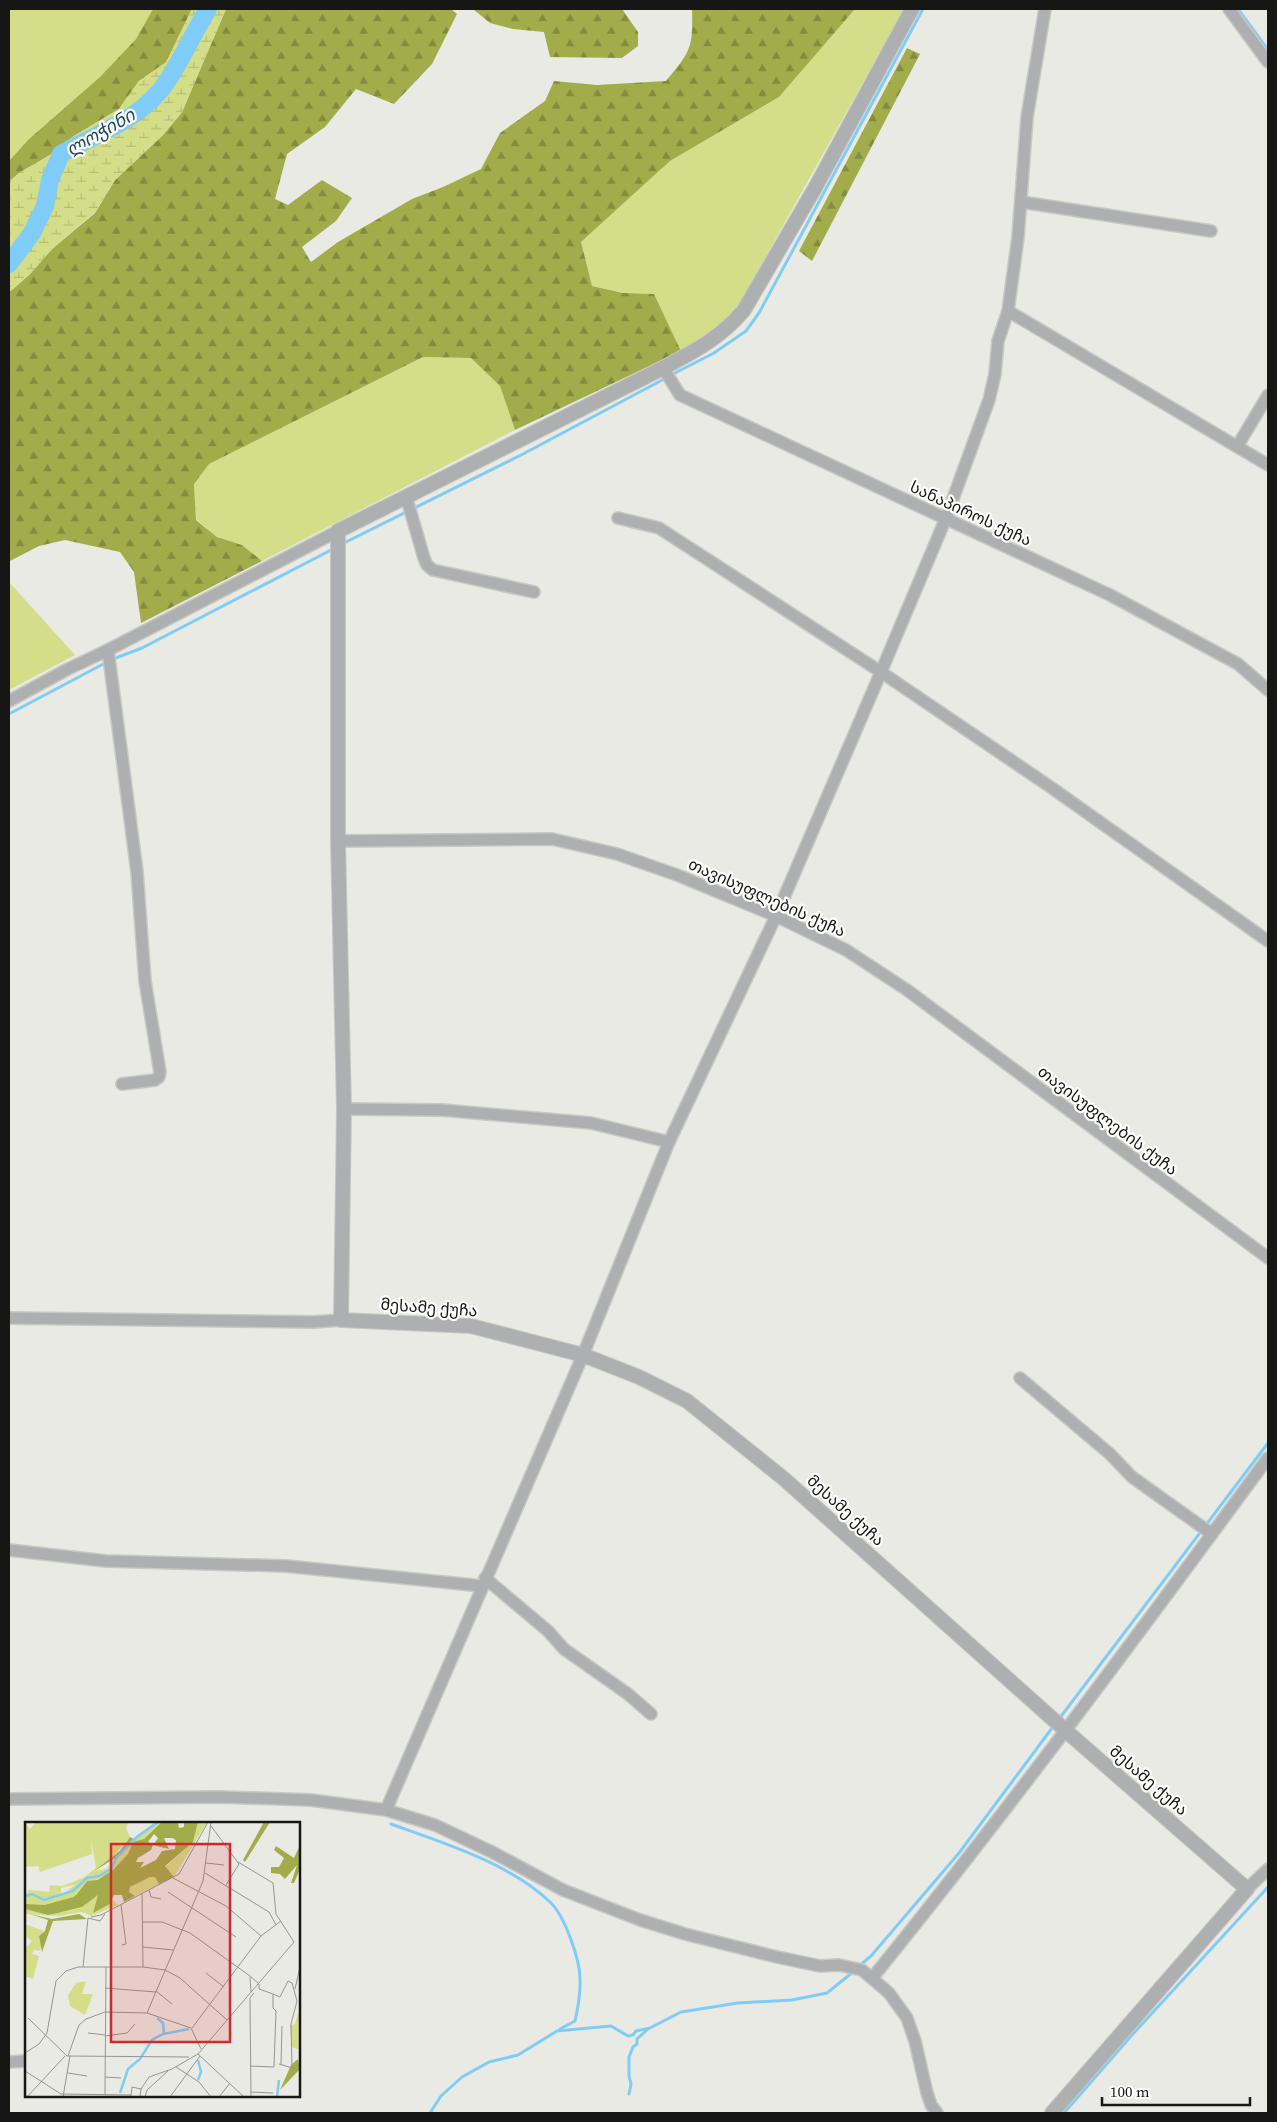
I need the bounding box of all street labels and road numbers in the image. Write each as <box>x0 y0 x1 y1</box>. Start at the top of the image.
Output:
street label: სანაპიროს ქუჩა <box>907 475 1035 551</box>
street label: თავისუფლების ქუჩა <box>685 852 849 942</box>
street label: თავისუფლების ქუჩა <box>1034 1060 1182 1180</box>
street label: მესამე ქუჩა <box>380 1293 478 1321</box>
street label: მესამე ქუჩა <box>803 1469 889 1551</box>
street label: მესამე ქუჩა <box>1105 1740 1193 1820</box>

